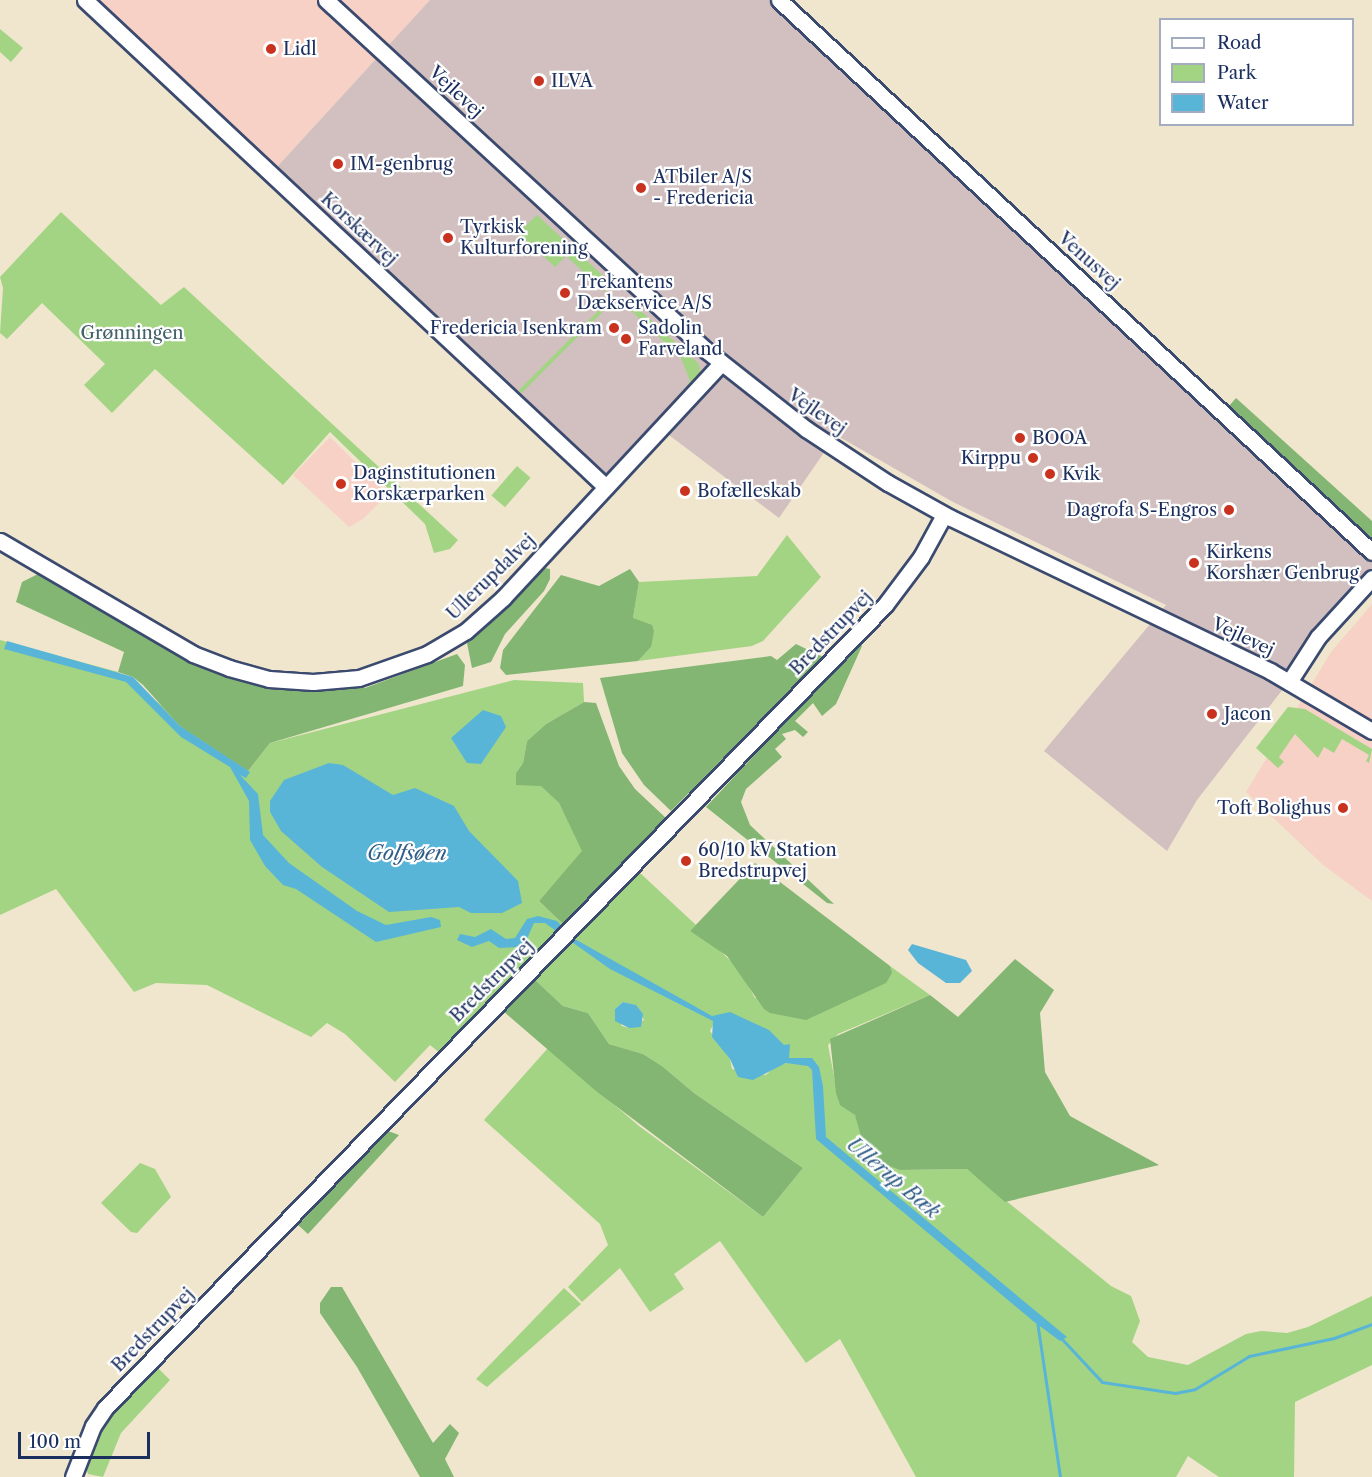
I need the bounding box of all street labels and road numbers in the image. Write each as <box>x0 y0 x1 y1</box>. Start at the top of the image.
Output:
street label: Vejlevej <box>424 62 488 122</box>
street label: Korskærvej <box>316 188 402 270</box>
street label: Venusvej <box>1054 228 1124 294</box>
street label: Vejlevej <box>784 384 850 440</box>
street label: Ullerupdalvej <box>442 529 540 625</box>
street label: Bredstrupvej <box>785 586 877 680</box>
street label: Vejlevej <box>1208 613 1278 661</box>
street label: Bredstrupvej <box>446 935 538 1027</box>
street label: Bredstrupvej <box>107 1283 199 1377</box>

